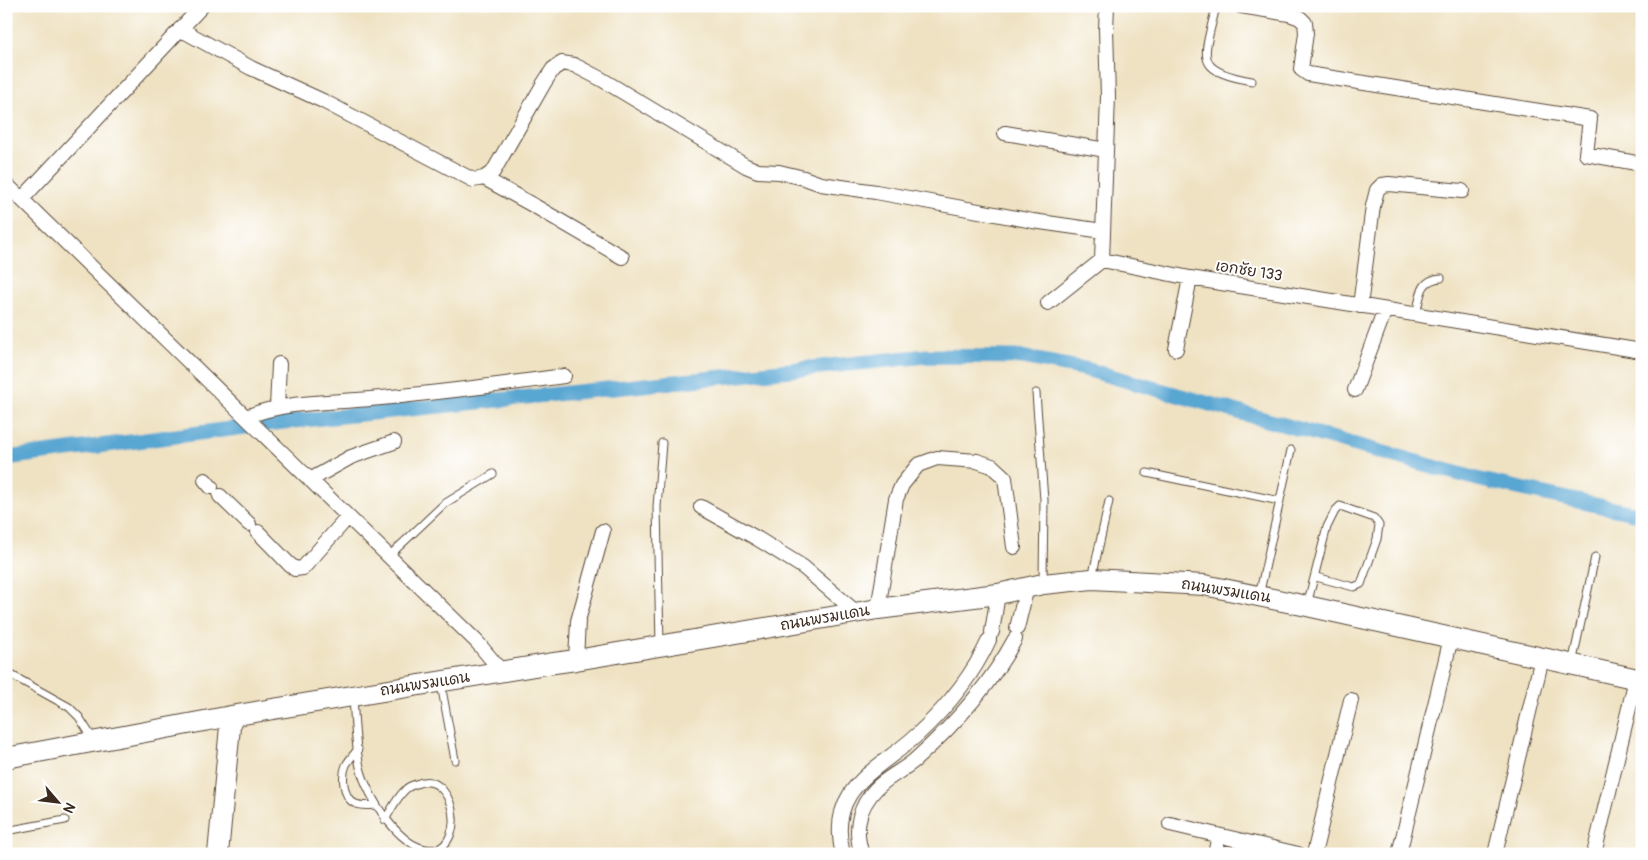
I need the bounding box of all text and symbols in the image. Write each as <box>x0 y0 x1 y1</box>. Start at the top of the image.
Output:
street label: เอกชัย 133 <box>1214 256 1284 286</box>
street label: ถนนพรมแดน <box>1180 575 1272 608</box>
street label: ถนนพรมแดน <box>779 601 871 635</box>
street label: ถนนพรมแดน <box>379 667 471 700</box>
north arrow <box>32 778 82 828</box>
text: N <box>59 800 79 816</box>

